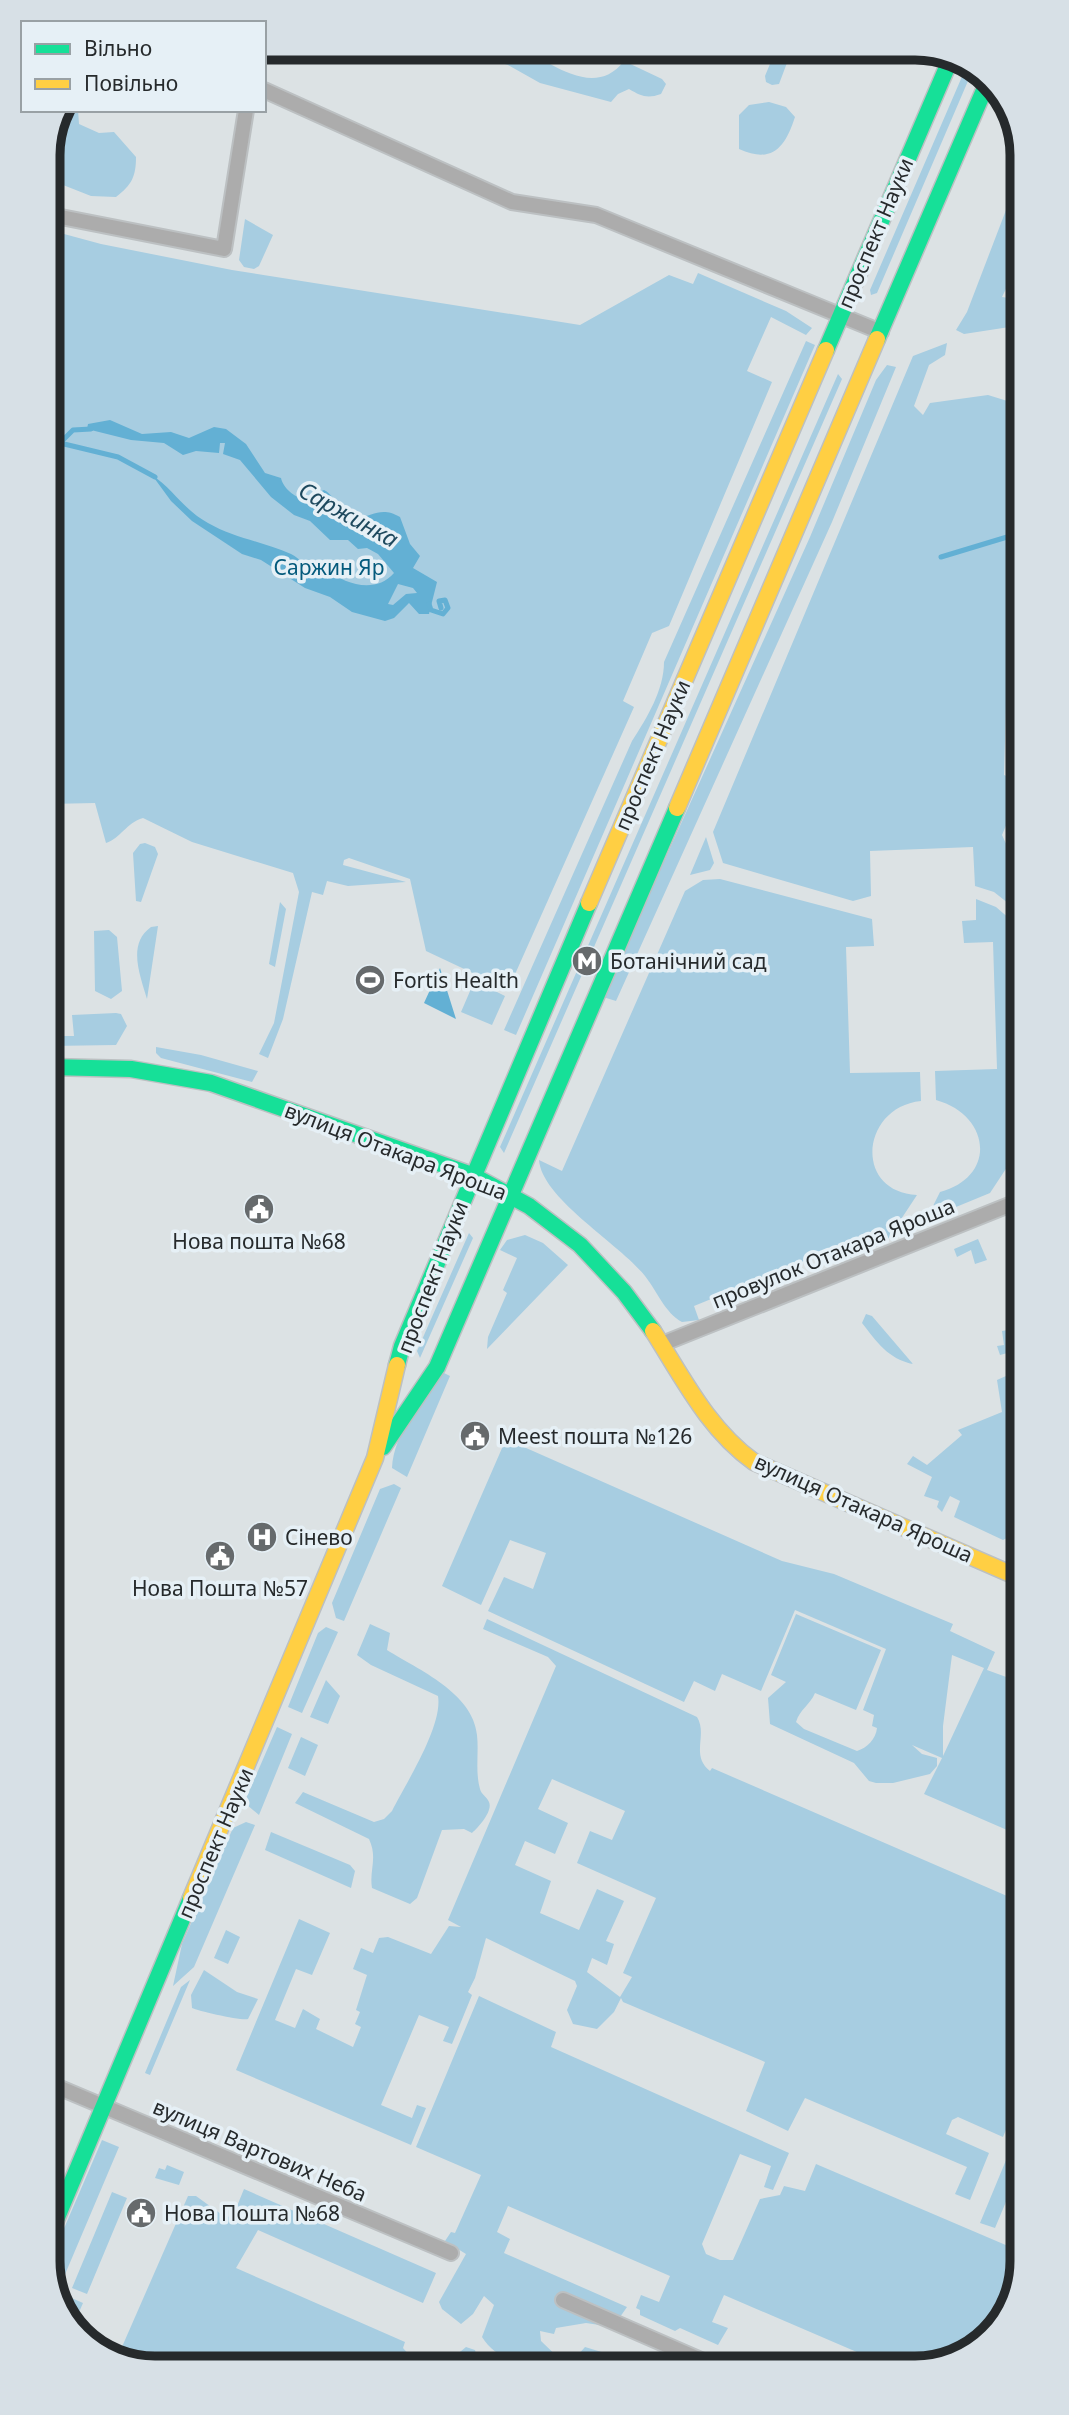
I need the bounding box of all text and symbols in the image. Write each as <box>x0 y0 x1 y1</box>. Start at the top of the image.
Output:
legend <box>21 21 266 112</box>
text: Вільно <box>84 34 152 62</box>
text: Повільно <box>84 69 178 97</box>
street label: проспект Науки <box>831 153 919 313</box>
water label: Саржинка <box>293 473 405 555</box>
park label: Саржин Яр <box>274 553 384 581</box>
street label: проспект Науки <box>608 675 696 835</box>
metro station icon: Ботанічний сад <box>570 944 604 978</box>
place label: Ботанічний сад <box>610 947 767 975</box>
sports icon: Fortis Health <box>353 963 387 997</box>
place label: Fortis Health <box>393 966 519 994</box>
street label: вулиця Отакара Яроша <box>281 1096 511 1206</box>
street label: провулок Отакара Яроша <box>707 1191 959 1315</box>
public building icon: Нова пошта №68 <box>242 1192 276 1226</box>
street label: проспект Науки <box>390 1197 474 1357</box>
place label: Нова пошта №68 <box>172 1227 346 1255</box>
public building icon: Meest пошта №126 <box>458 1419 492 1453</box>
place label: Meest пошта №126 <box>498 1422 692 1450</box>
street label: вулиця Отакара Яроша <box>751 1447 977 1569</box>
hospital icon: Сінево <box>245 1520 279 1554</box>
place label: Сінево <box>285 1523 353 1551</box>
public building icon: Нова Пошта №57 <box>203 1539 237 1573</box>
place label: Нова Пошта №57 <box>132 1574 308 1602</box>
street label: проспект Науки <box>171 1763 259 1923</box>
street label: вулиця Вартових Неба <box>149 2092 371 2208</box>
public building icon: Нова Пошта №68 <box>124 2196 158 2230</box>
place label: Нова Пошта №68 <box>164 2199 340 2227</box>

